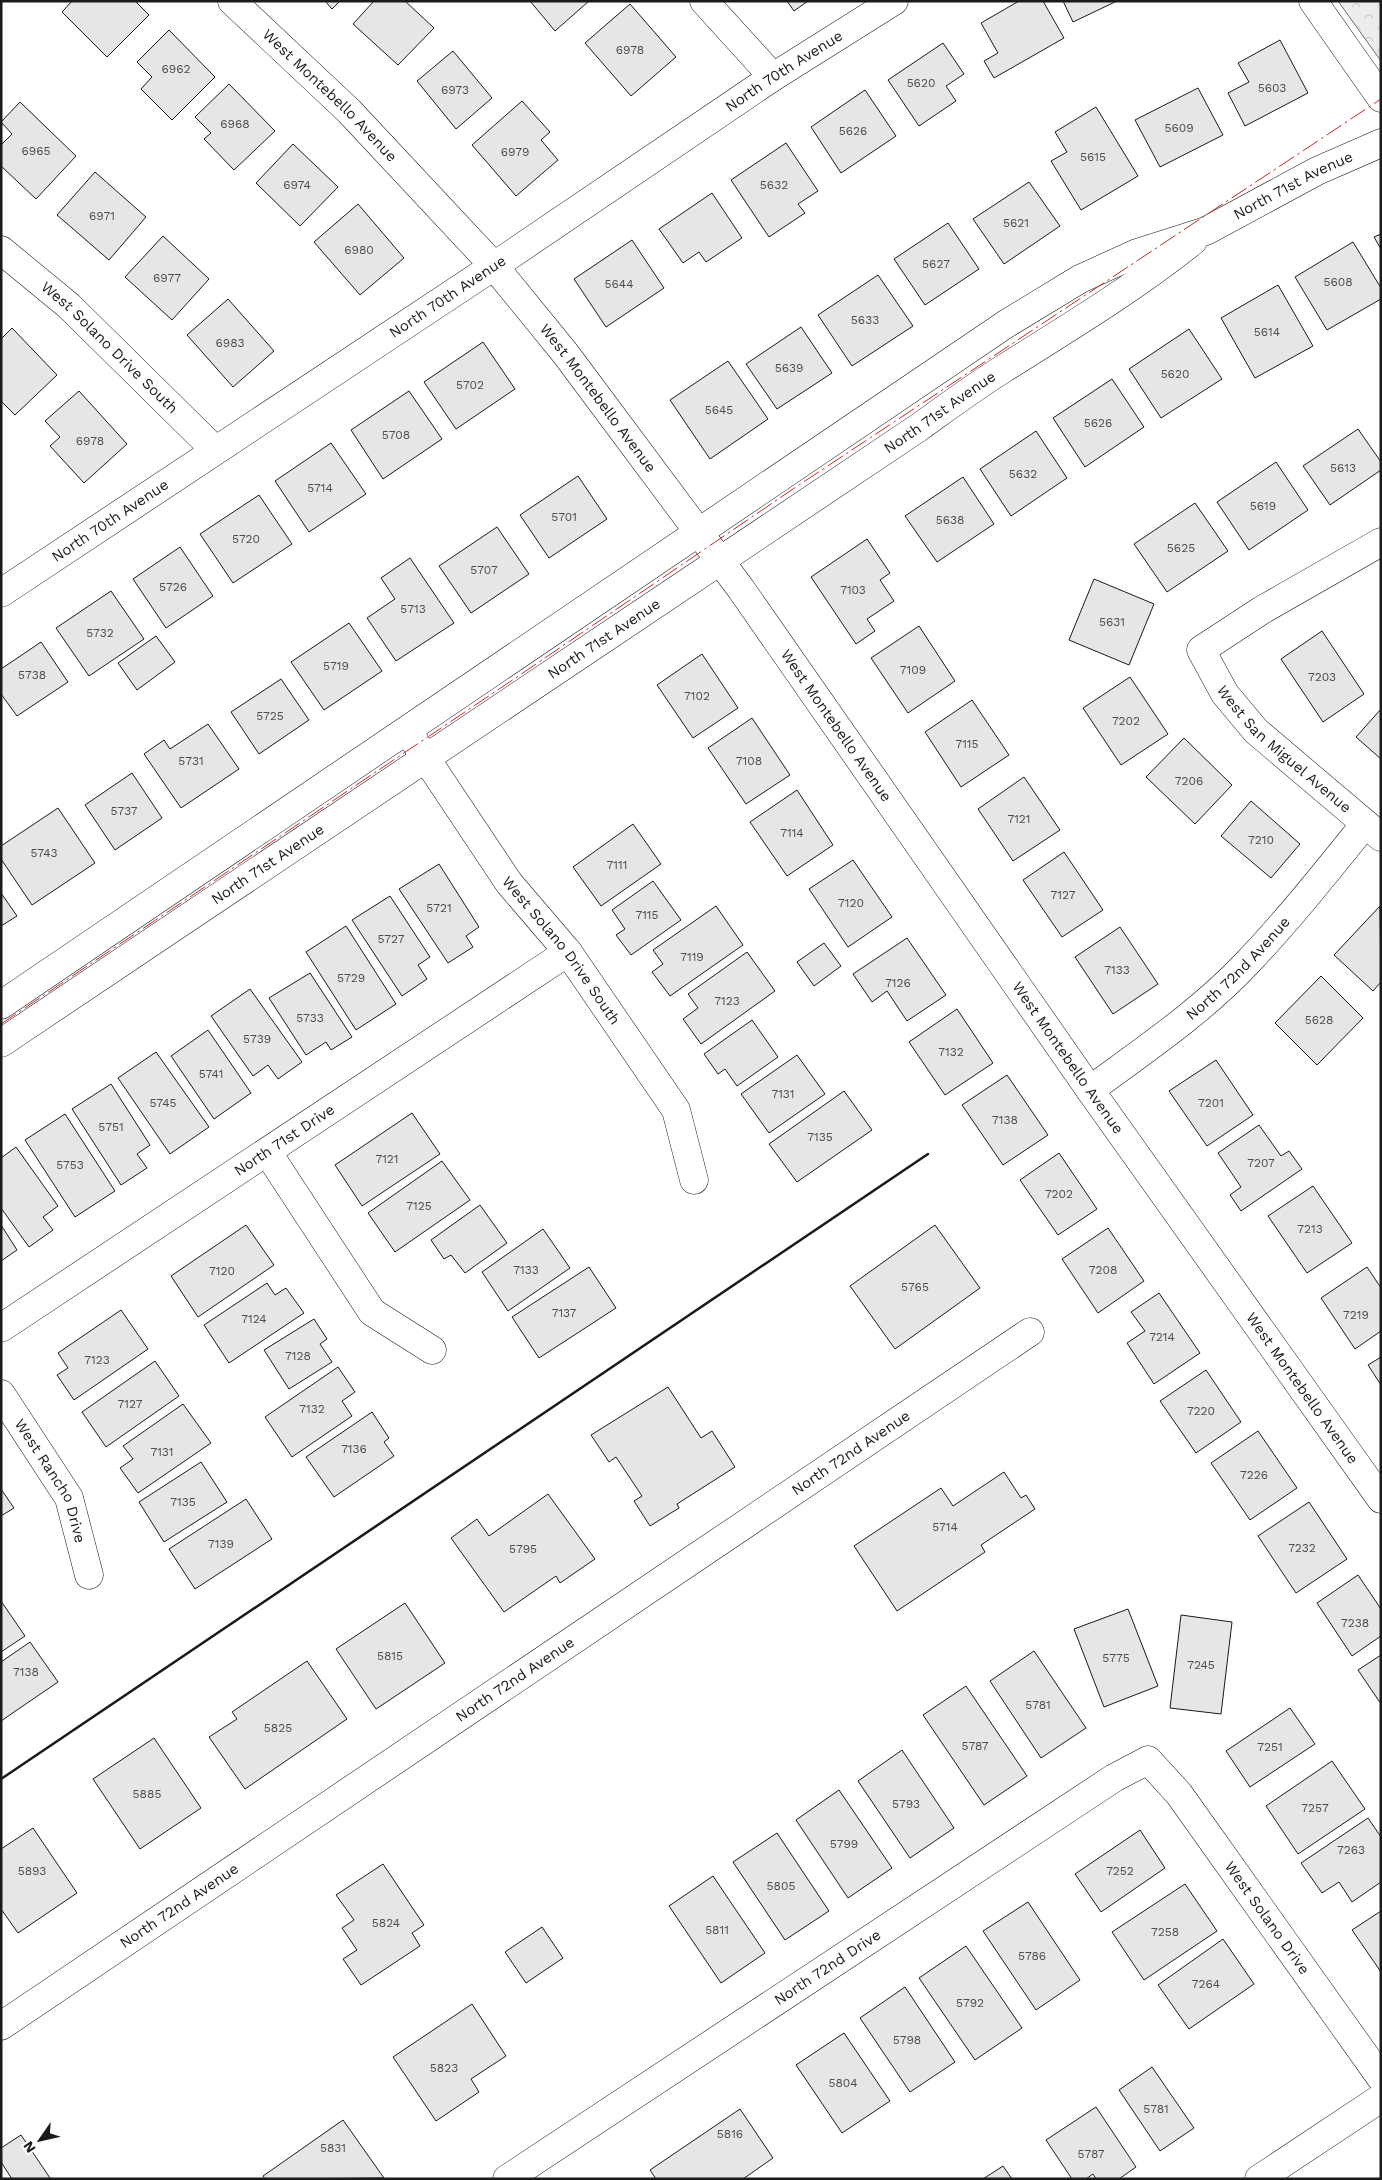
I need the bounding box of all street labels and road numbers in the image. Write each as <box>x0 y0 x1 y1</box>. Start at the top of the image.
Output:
street label: West Montebello Avenue <box>259 25 401 166</box>
street label: North 70th Avenue <box>722 27 846 116</box>
street label: North 71st Avenue <box>1230 148 1355 223</box>
street label: North 70th Avenue <box>386 251 509 342</box>
street label: West Solano Drive South <box>37 278 182 417</box>
street label: West Montebello Avenue <box>536 320 660 476</box>
street label: North 71st Avenue <box>881 367 999 457</box>
street label: North 70th Avenue <box>48 475 172 566</box>
street label: North 71st Avenue <box>544 594 664 683</box>
street label: West Montebello Avenue <box>777 646 895 805</box>
street label: West San Miguel Avenue <box>1213 682 1355 817</box>
street label: North 71st Avenue <box>208 820 327 908</box>
street label: West Solano Drive South <box>498 873 624 1028</box>
street label: North 72nd Avenue <box>1182 913 1294 1024</box>
street label: West Montebello Avenue <box>1008 978 1127 1137</box>
street label: North 71st Drive <box>231 1100 338 1180</box>
street label: West Montebello Avenue <box>1242 1309 1362 1467</box>
street label: North 72nd Avenue <box>788 1406 914 1499</box>
street label: West Rancho Drive <box>11 1415 89 1545</box>
street label: North 72nd Avenue <box>452 1633 578 1726</box>
street label: West Solano Drive <box>1221 1858 1313 1978</box>
street label: North 72nd Avenue <box>117 1859 242 1952</box>
street label: North 72nd Drive <box>771 1926 884 2009</box>

